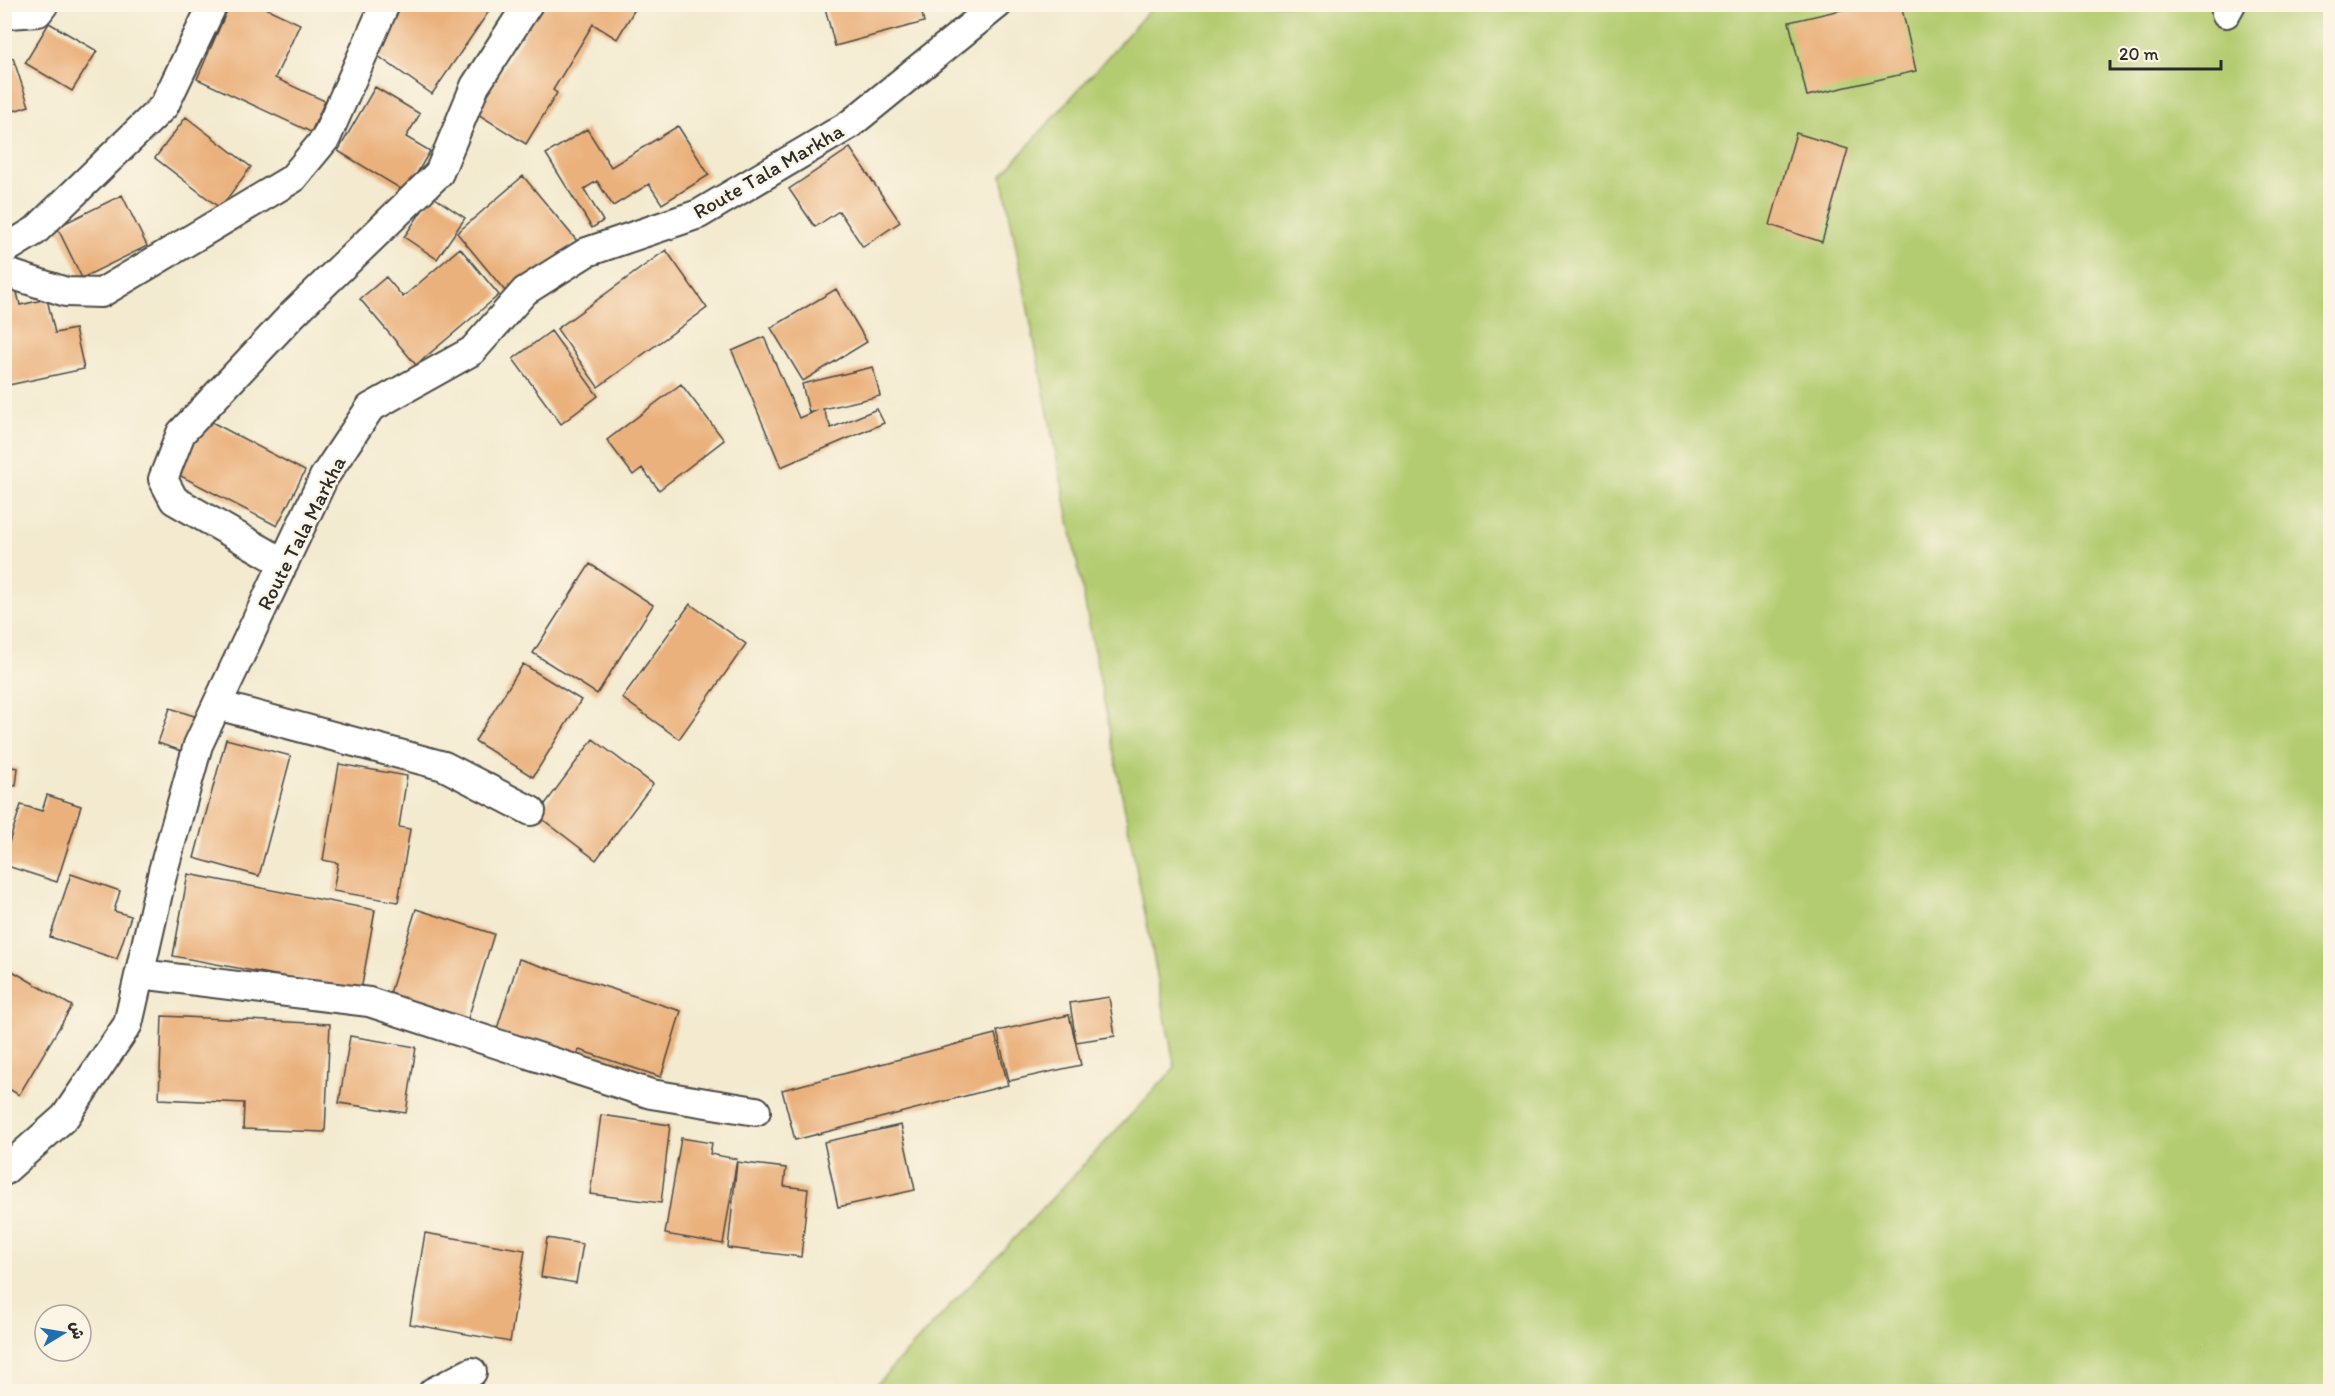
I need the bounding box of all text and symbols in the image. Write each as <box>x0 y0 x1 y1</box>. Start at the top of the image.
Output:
scale bar <box>2110 33 2221 71</box>
text: 20 m <box>2119 43 2159 65</box>
street label: Route Tala Markha <box>688 118 848 224</box>
street label: Route Tala Markha <box>251 452 351 614</box>
north arrow <box>33 1303 93 1363</box>
text: ش <box>66 1320 88 1341</box>

